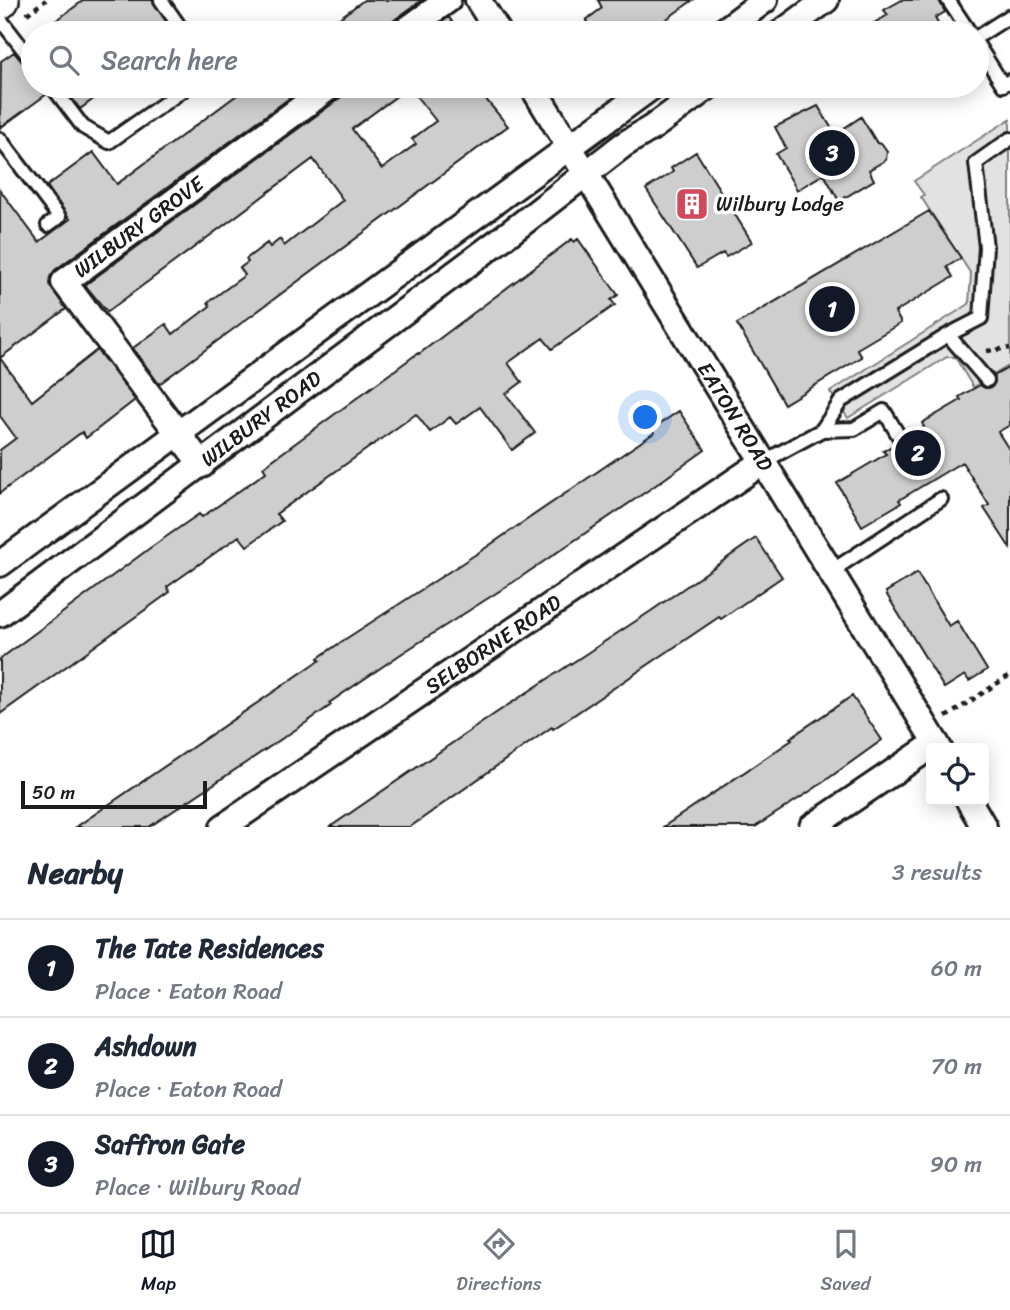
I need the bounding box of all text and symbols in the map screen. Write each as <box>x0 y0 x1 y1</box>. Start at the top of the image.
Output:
search box <box>21 21 989 98</box>
text: Search here <box>101 37 238 83</box>
icon: search <box>45 41 83 79</box>
pin: 3 <box>809 127 855 179</box>
street label: WILBURY GROVE <box>65 165 214 288</box>
building icon: Wilbury Lodge <box>673 185 711 223</box>
place label: Wilbury Lodge <box>716 185 844 223</box>
pin: 1 <box>809 283 855 335</box>
street label: EATON ROAD <box>687 354 784 479</box>
street label: WILBURY ROAD <box>192 360 330 477</box>
your location <box>628 400 662 434</box>
pin: 2 <box>895 427 941 479</box>
street label: SELBORNE ROAD <box>417 584 570 705</box>
map controls <box>926 743 989 806</box>
button: locate <box>926 743 989 806</box>
text: 50 m <box>32 776 75 809</box>
scale bar <box>21 778 206 810</box>
text: Nearby <box>28 846 123 900</box>
text: 3 results <box>892 852 982 893</box>
text: The Tate Residences <box>95 925 324 971</box>
text: 1 <box>46 948 56 989</box>
text: 60 m <box>931 948 982 989</box>
text: Place · Eaton Road <box>95 971 282 1012</box>
text: Ashdown <box>95 1023 197 1069</box>
text: 2 <box>44 1046 58 1087</box>
text: 70 m <box>931 1046 982 1087</box>
text: Place · Eaton Road <box>95 1069 282 1110</box>
text: Saffron Gate <box>95 1121 245 1167</box>
text: 3 <box>45 1144 57 1185</box>
text: 90 m <box>930 1144 982 1185</box>
text: Place · Wilbury Road <box>95 1167 300 1208</box>
tab: Map <box>139 1225 177 1300</box>
tab: Directions <box>456 1225 542 1300</box>
tab: Saved <box>820 1225 871 1300</box>

